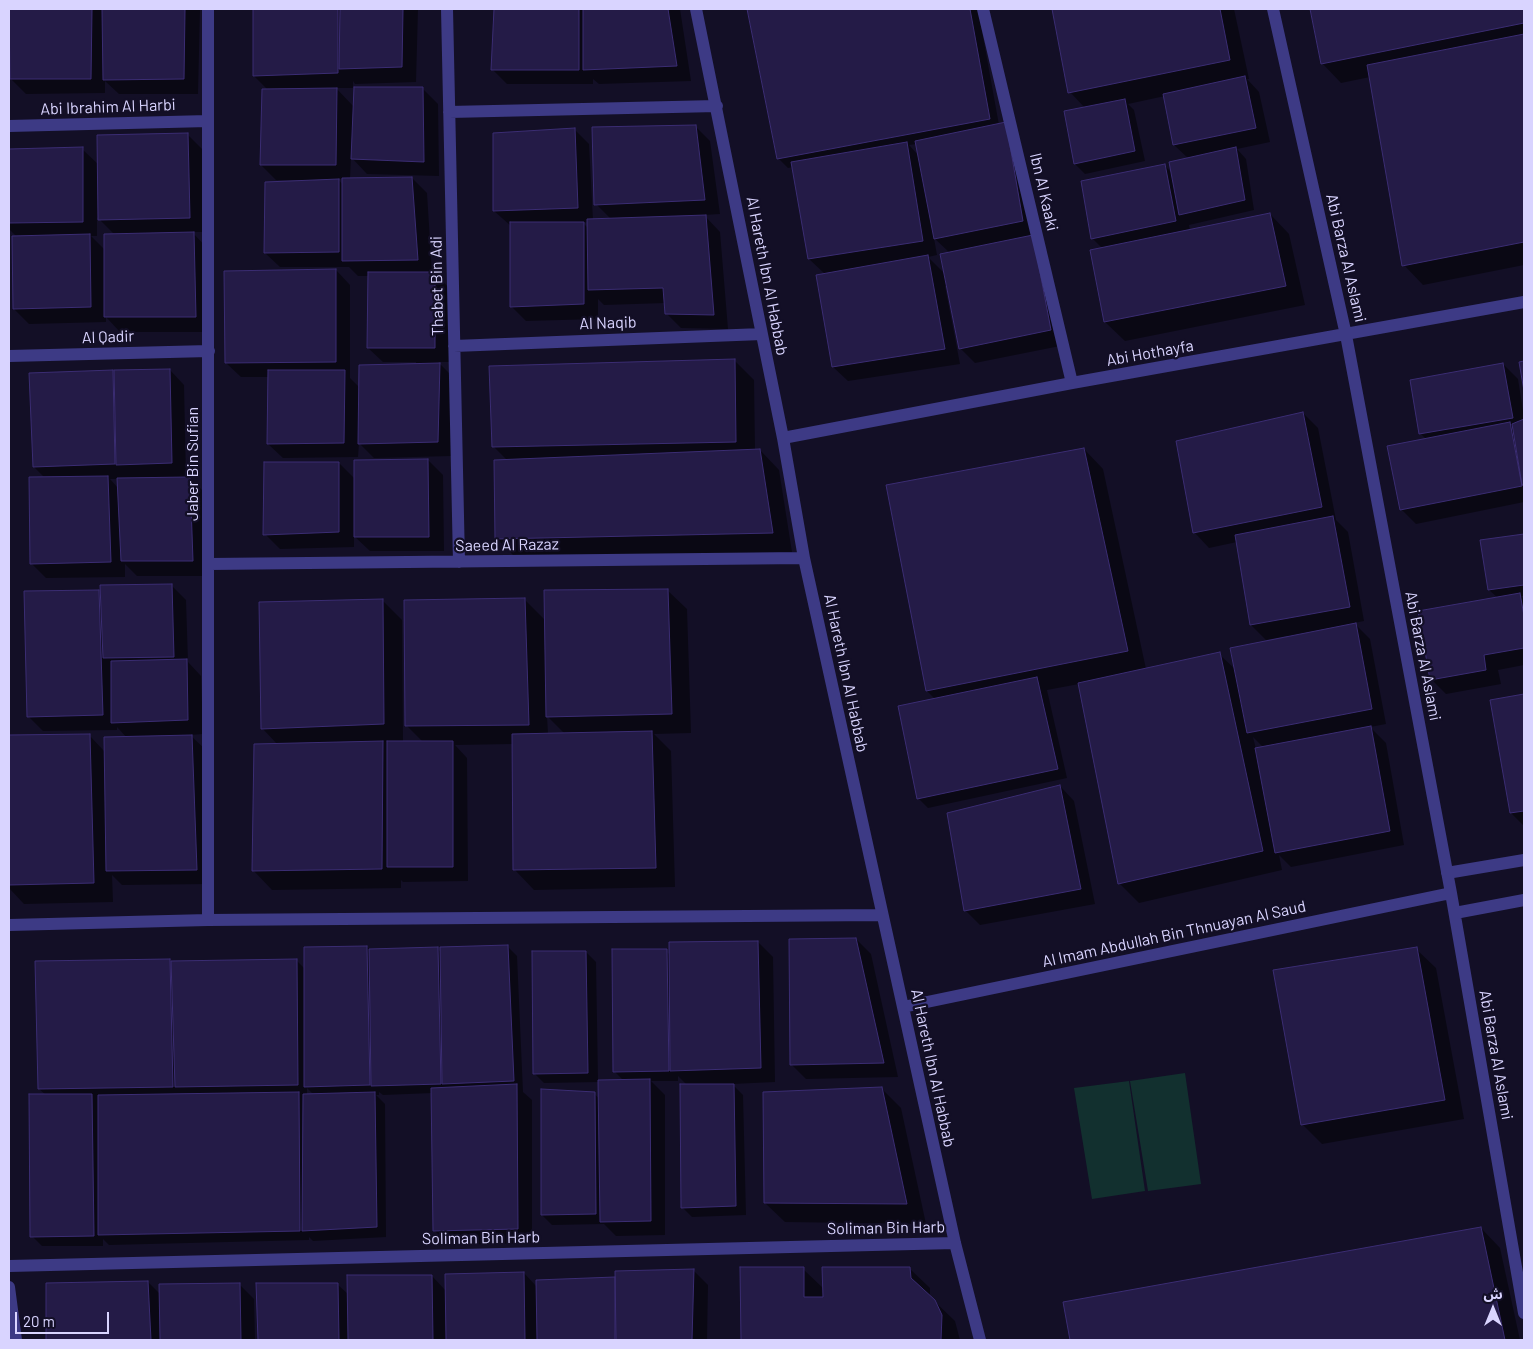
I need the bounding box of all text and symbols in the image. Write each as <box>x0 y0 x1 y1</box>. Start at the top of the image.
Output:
street label: Abi Ibrahim Al Harbi <box>40 95 176 119</box>
street label: Ibn Al Kaaki <box>1026 151 1062 233</box>
street label: Abi Barza Al Aslami <box>1322 192 1370 324</box>
street label: Al Hareth Ibn Al Habbab <box>742 195 792 357</box>
street label: Thabet Bin Adi <box>427 236 447 336</box>
street label: Al Naqib <box>579 312 637 334</box>
street label: Al Qadir <box>81 326 135 348</box>
street label: Abi Hothayfa <box>1105 336 1195 370</box>
street label: Jaber Bin Sufian <box>183 407 203 521</box>
street label: Saeed Al Razaz <box>455 534 559 556</box>
street label: Abi Barza Al Aslami <box>1401 590 1445 722</box>
street label: Al Hareth Ibn Al Habbab <box>820 592 872 754</box>
street label: Al Imam Abdullah Bin Thnuayan Al Saud <box>1040 897 1308 971</box>
street label: Al Hareth Ibn Al Habbab <box>907 987 959 1149</box>
street label: Abi Barza Al Aslami <box>1475 989 1517 1121</box>
street label: Soliman Bin Harb <box>827 1217 945 1239</box>
street label: Soliman Bin Harb <box>422 1227 540 1249</box>
north arrow <box>1468 1284 1518 1334</box>
text: ش <box>1483 1285 1503 1302</box>
scale bar <box>18 1302 111 1334</box>
text: 20 m <box>23 1312 55 1330</box>

